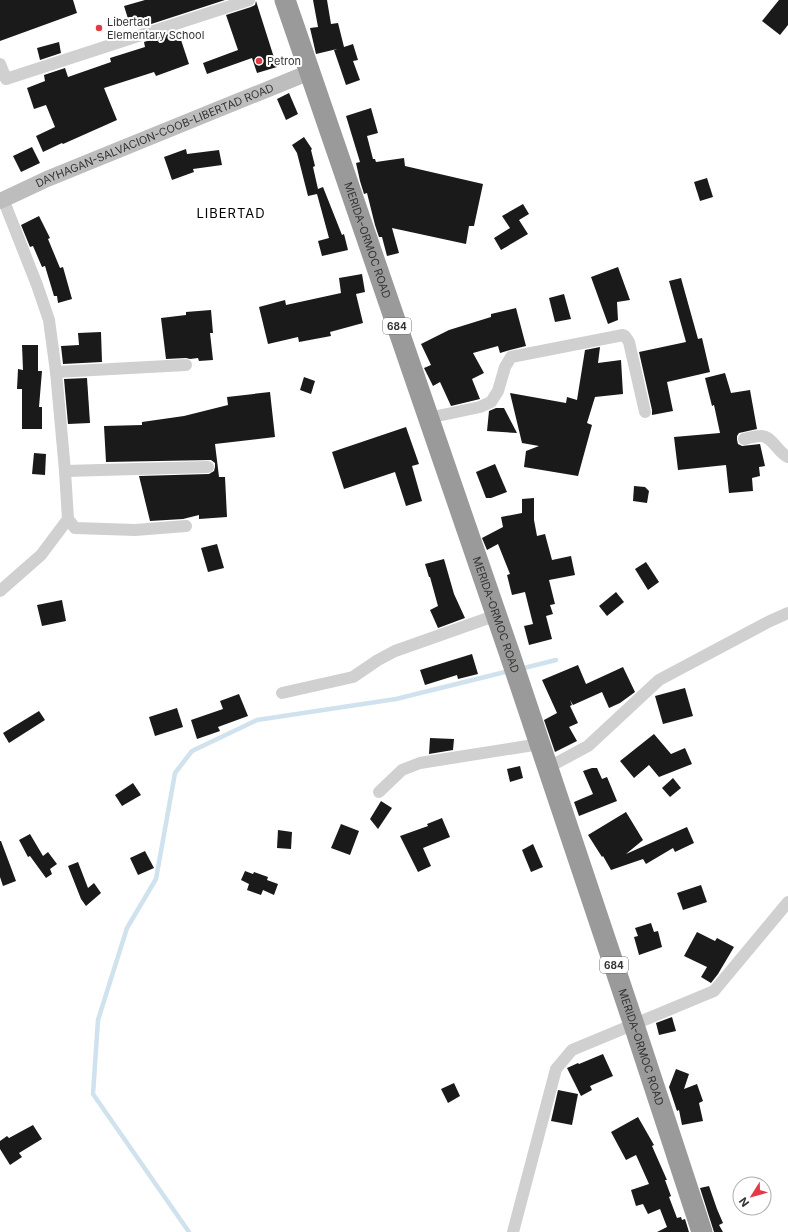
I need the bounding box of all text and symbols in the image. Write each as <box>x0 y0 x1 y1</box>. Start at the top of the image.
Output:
place label: Libertad Elementary School <box>107 15 204 42</box>
marker: Libertad Elementary School <box>94 23 104 33</box>
place label: Petron <box>267 54 301 68</box>
marker: Petron <box>254 56 264 66</box>
street label: DAYHAGAN-SALVACION-COOB-LIBERTAD ROAD <box>33 81 276 190</box>
street label: MERIDA-ORMOC ROAD <box>341 180 394 300</box>
district label: LIBERTAD <box>196 205 266 221</box>
road number: 684 <box>383 318 411 334</box>
street label: MERIDA-ORMOC ROAD <box>470 555 523 675</box>
road number: 684 <box>600 957 628 973</box>
street label: MERIDA-ORMOC ROAD <box>615 987 667 1107</box>
north arrow <box>732 1176 772 1216</box>
text: N <box>736 1194 752 1210</box>

